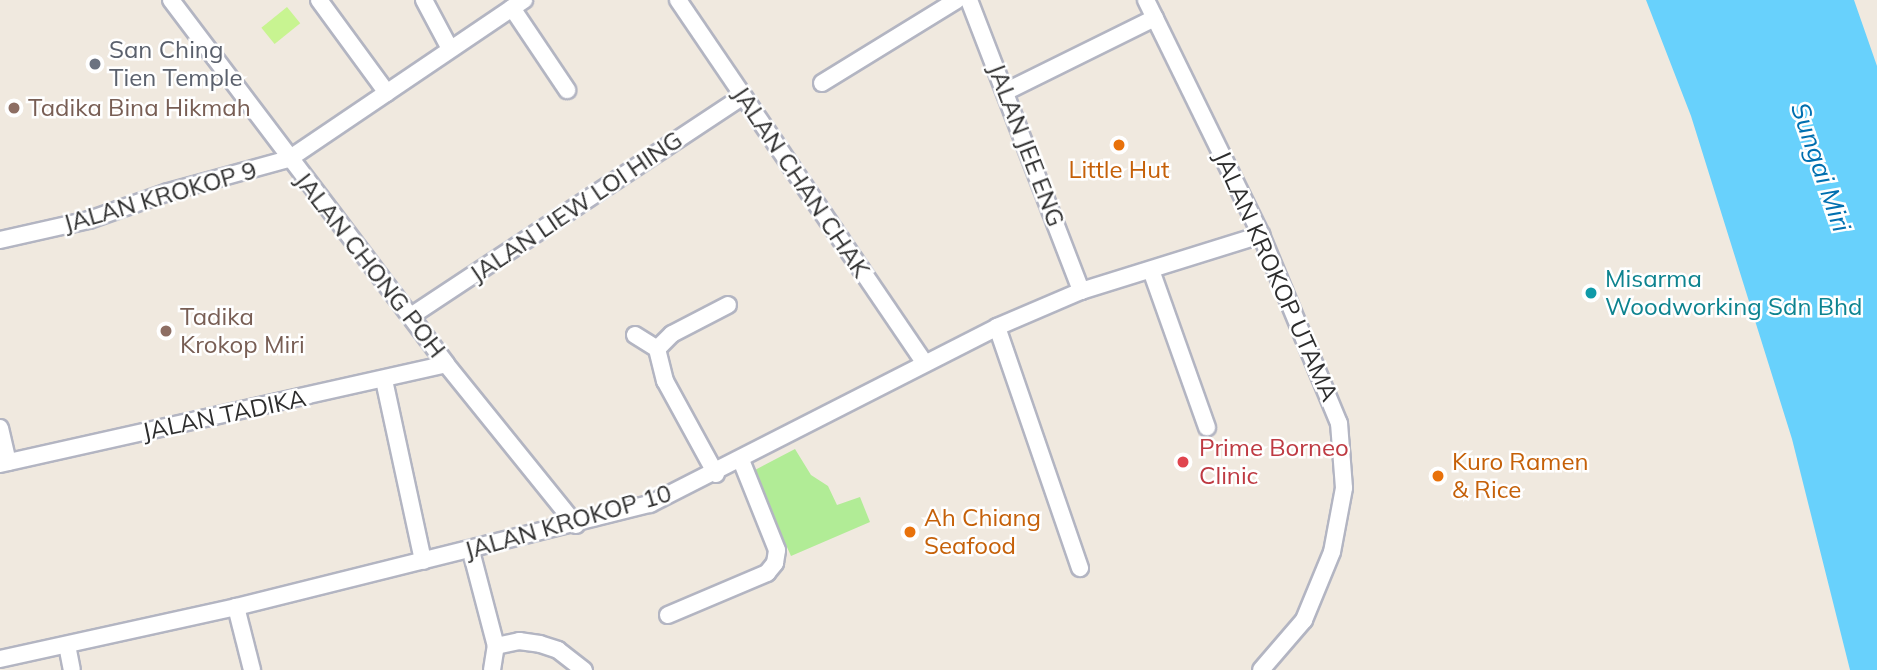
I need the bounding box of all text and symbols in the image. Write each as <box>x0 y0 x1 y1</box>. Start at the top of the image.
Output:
place label: San Ching Tien Temple <box>109 36 243 92</box>
marker: San Ching Tien Temple <box>87 56 103 72</box>
street label: JALAN JEE ENG <box>982 60 1070 230</box>
street label: JALAN CHAN CHAK <box>726 81 876 283</box>
place label: Tadika Bina Hikmah <box>28 94 251 122</box>
water label: Sungai Miri <box>1784 98 1858 236</box>
marker: Tadika Bina Hikmah <box>6 100 22 116</box>
street label: JALAN LIEW LOI HING <box>465 125 687 289</box>
marker: Little Hut <box>1111 137 1127 153</box>
street label: JALAN KROKOP UTAMA <box>1208 146 1344 406</box>
street label: JALAN KROKOP 9 <box>60 156 260 238</box>
place label: Little Hut <box>1069 156 1169 184</box>
street label: JALAN CHONG POH <box>289 167 451 363</box>
place label: Misarma Woodworking Sdn Bhd <box>1605 265 1863 321</box>
marker: Misarma Woodworking Sdn Bhd <box>1583 285 1599 301</box>
place label: Tadika Krokop Miri <box>180 303 305 359</box>
marker: Tadika Krokop Miri <box>158 323 174 339</box>
street label: JALAN TADIKA <box>140 384 308 446</box>
place label: Prime Borneo Clinic <box>1199 434 1349 490</box>
place label: Kuro Ramen & Rice <box>1452 448 1589 504</box>
marker: Prime Borneo Clinic <box>1173 452 1193 472</box>
marker: Kuro Ramen & Rice <box>1430 468 1446 484</box>
street label: JALAN KROKOP 10 <box>461 479 675 565</box>
place label: Ah Chiang Seafood <box>924 504 1041 560</box>
marker: Ah Chiang Seafood <box>902 524 918 540</box>

